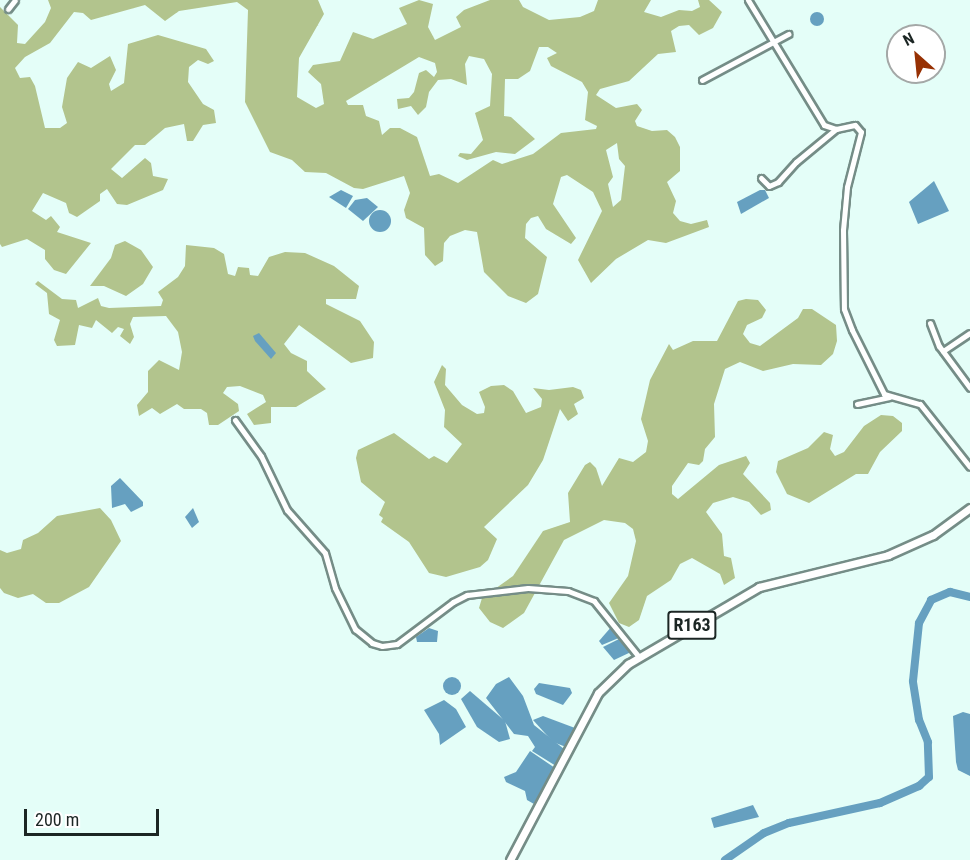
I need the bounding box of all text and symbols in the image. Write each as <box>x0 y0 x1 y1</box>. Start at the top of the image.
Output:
north arrow <box>886 24 946 84</box>
text: N <box>900 29 917 50</box>
road number: R163 <box>666 610 718 640</box>
scale bar <box>27 797 162 835</box>
text: 200 m <box>35 809 79 830</box>

